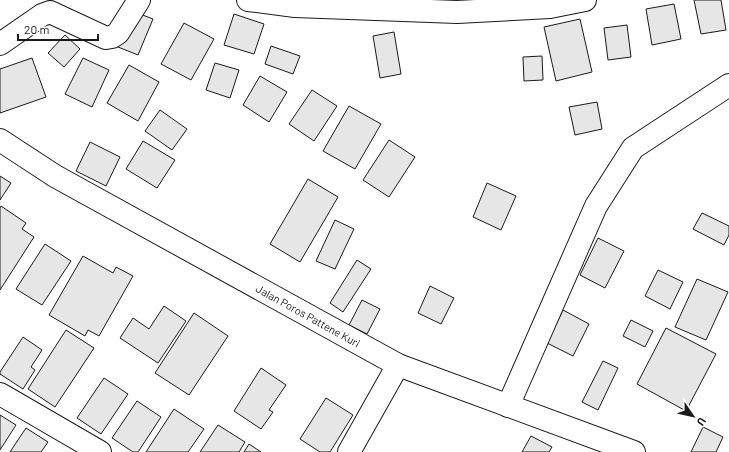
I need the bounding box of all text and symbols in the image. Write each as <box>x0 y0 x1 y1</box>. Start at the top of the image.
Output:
scale bar <box>18 16 98 42</box>
text: 20 m <box>24 22 50 36</box>
street label: Jalan Poros Pattene Kuri <box>254 281 363 350</box>
north arrow <box>673 396 713 436</box>
text: U <box>694 415 709 428</box>

